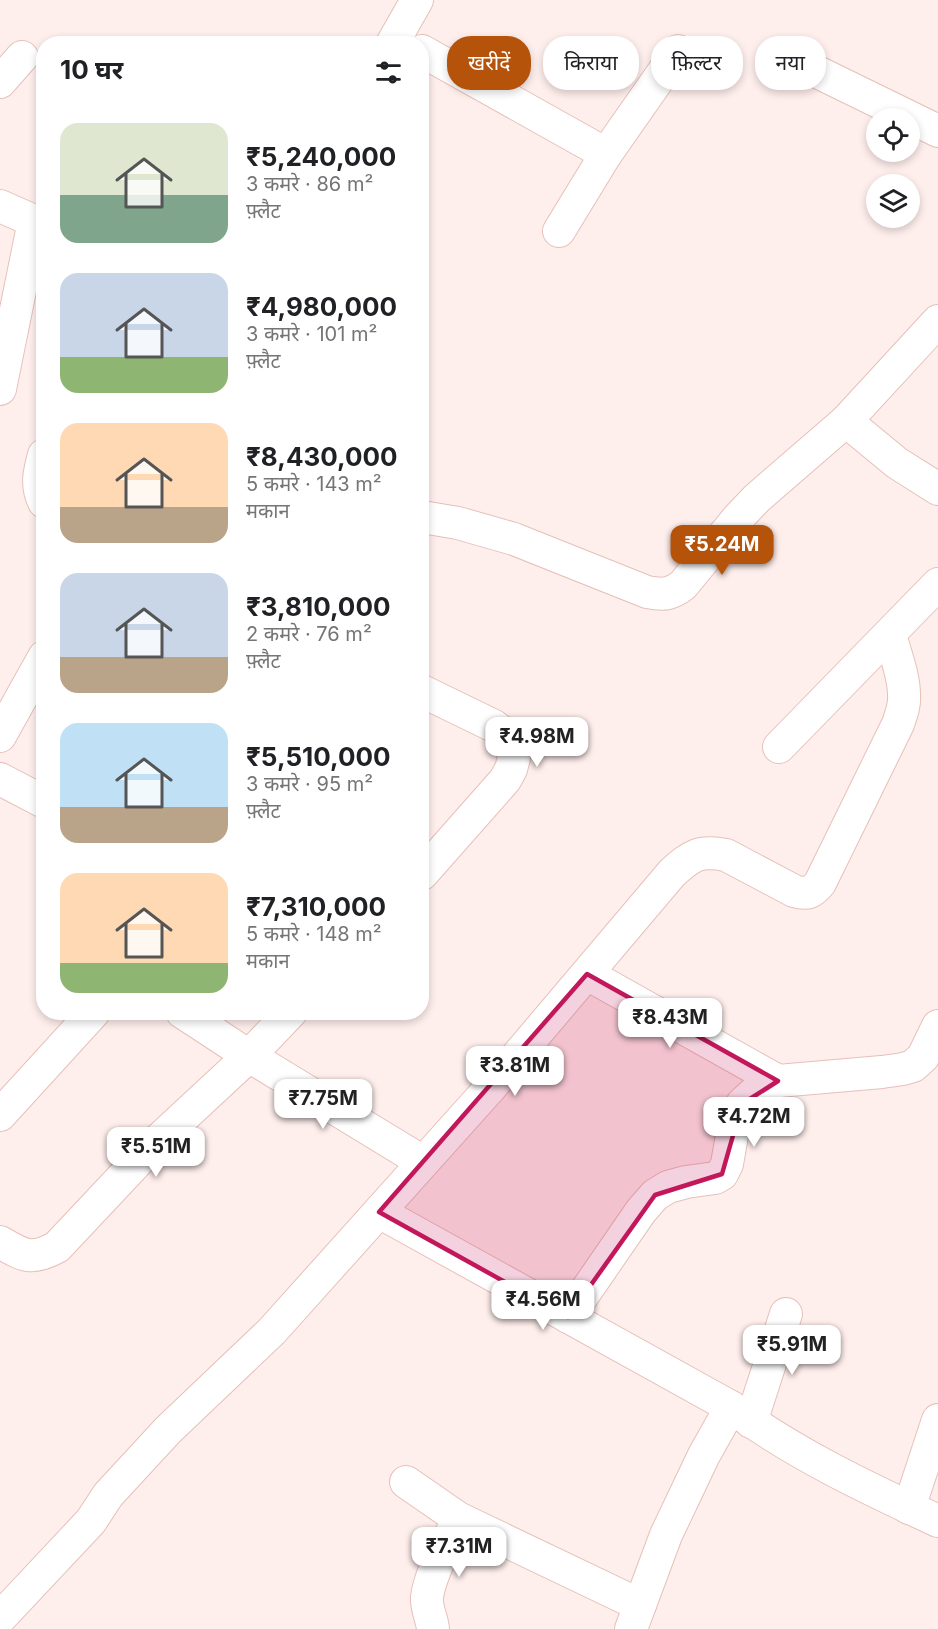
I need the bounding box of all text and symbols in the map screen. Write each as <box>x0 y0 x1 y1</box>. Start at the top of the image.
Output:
chip: खरीदें <box>447 36 531 90</box>
chip: किराया <box>543 36 639 90</box>
chip: फ़िल्टर <box>651 36 743 90</box>
chip: नया <box>755 36 826 90</box>
text: 10 घर <box>60 54 123 85</box>
icon: filters <box>372 56 405 89</box>
map controls <box>866 108 920 228</box>
button: locate <box>866 108 920 162</box>
text: ₹5,240,000 <box>246 141 396 172</box>
icon: home <box>108 147 180 219</box>
text: 3 कमरे · 86 m² <box>246 172 373 196</box>
button: layers <box>866 174 920 228</box>
text: फ़्लैट <box>246 199 281 223</box>
text: ₹4,980,000 <box>246 291 397 322</box>
icon: home <box>108 297 180 369</box>
text: 3 कमरे · 101 m² <box>246 322 377 346</box>
text: फ़्लैट <box>246 349 281 373</box>
text: ₹8,430,000 <box>246 441 398 472</box>
icon: home <box>108 447 180 519</box>
text: 5 कमरे · 143 m² <box>246 472 382 496</box>
text: मकान <box>246 499 290 523</box>
pin: ₹5.24M <box>673 525 771 576</box>
text: ₹5.24M <box>685 532 759 556</box>
text: ₹3,810,000 <box>246 591 390 622</box>
icon: home <box>108 597 180 669</box>
text: 2 कमरे · 76 m² <box>246 622 372 646</box>
text: फ़्लैट <box>246 649 281 673</box>
pin: ₹4.98M <box>488 717 586 768</box>
text: ₹4.98M <box>499 724 575 748</box>
text: ₹5,510,000 <box>246 741 391 772</box>
icon: home <box>108 747 180 819</box>
text: 3 कमरे · 95 m² <box>246 772 373 796</box>
text: फ़्लैट <box>246 799 281 823</box>
text: ₹7,310,000 <box>246 891 386 922</box>
icon: home <box>108 897 180 969</box>
text: 5 कमरे · 148 m² <box>246 922 382 946</box>
text: मकान <box>246 949 290 973</box>
pin: ₹8.43M <box>621 998 719 1049</box>
text: ₹8.43M <box>632 1005 708 1029</box>
pin: ₹3.81M <box>466 1046 564 1097</box>
text: ₹3.81M <box>480 1053 550 1077</box>
pin: ₹7.75M <box>274 1079 372 1130</box>
text: ₹7.75M <box>288 1086 358 1110</box>
pin: ₹4.72M <box>705 1097 803 1148</box>
text: ₹4.72M <box>717 1104 791 1128</box>
pin: ₹5.51M <box>107 1127 205 1178</box>
text: ₹5.51M <box>121 1134 191 1158</box>
pin: ₹4.56M <box>494 1280 592 1331</box>
text: ₹4.56M <box>505 1287 581 1311</box>
pin: ₹5.91M <box>743 1325 841 1376</box>
text: ₹5.91M <box>757 1332 827 1356</box>
pin: ₹7.31M <box>410 1527 508 1578</box>
text: ₹7.31M <box>426 1534 492 1558</box>

